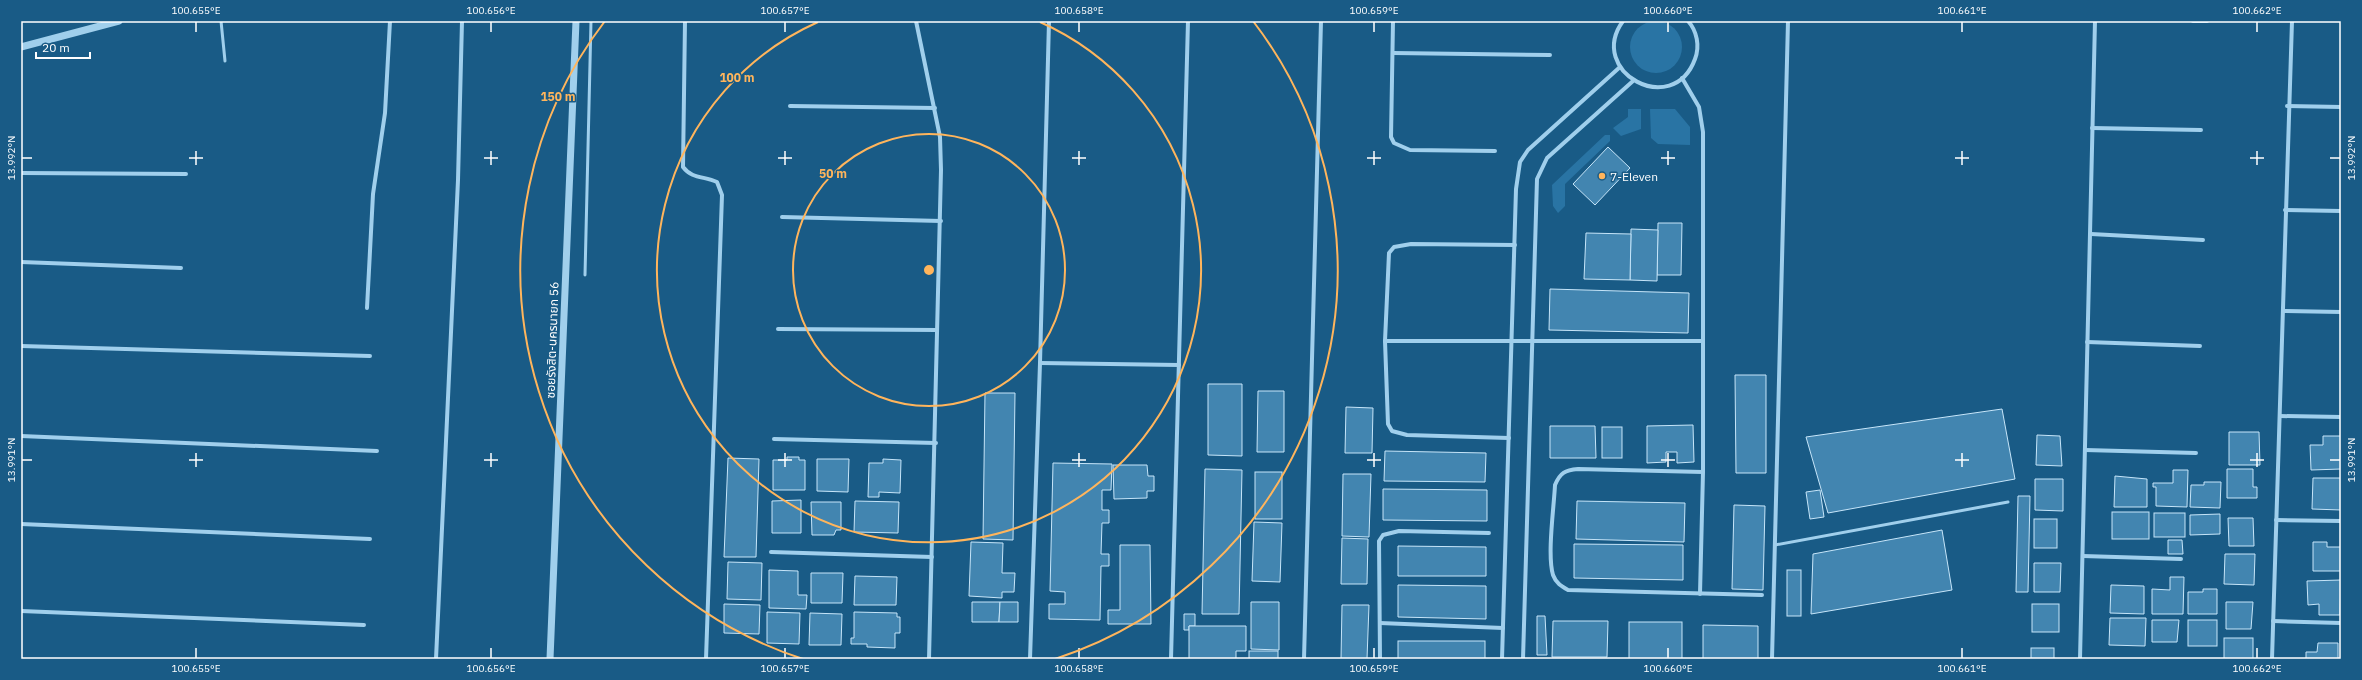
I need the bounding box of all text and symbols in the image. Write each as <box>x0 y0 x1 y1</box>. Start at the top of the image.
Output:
text: 100.655°E <box>171 4 221 17</box>
text: 100.656°E <box>466 4 516 17</box>
text: 100.657°E <box>760 4 810 17</box>
text: 100.658°E <box>1054 4 1104 17</box>
text: 100.659°E <box>1349 4 1399 17</box>
text: 100.660°E <box>1643 4 1693 17</box>
text: 100.661°E <box>1937 4 1987 17</box>
text: 100.662°E <box>2232 4 2282 17</box>
scale bar <box>36 34 90 60</box>
text: 20 m <box>42 40 70 55</box>
text: 100 m <box>719 70 755 85</box>
text: 150 m <box>540 89 576 104</box>
text: 13.992°N <box>5 136 18 180</box>
text: 13.992°N <box>2345 136 2358 180</box>
text: 50 m <box>819 166 847 181</box>
place label: 7-Eleven <box>1610 169 1658 184</box>
marker: 7-Eleven <box>1597 171 1607 181</box>
centre of rings <box>922 263 936 277</box>
street label: ซอยรังสิต-นครนายก 56 <box>542 281 562 399</box>
text: 13.991°N <box>5 438 18 482</box>
text: 13.991°N <box>2345 438 2358 482</box>
text: 100.655°E <box>171 662 221 675</box>
text: 100.656°E <box>466 662 516 675</box>
text: 100.657°E <box>760 662 810 675</box>
text: 100.658°E <box>1054 662 1104 675</box>
text: 100.659°E <box>1349 662 1399 675</box>
text: 100.660°E <box>1643 662 1693 675</box>
text: 100.661°E <box>1937 662 1987 675</box>
text: 100.662°E <box>2232 662 2282 675</box>

